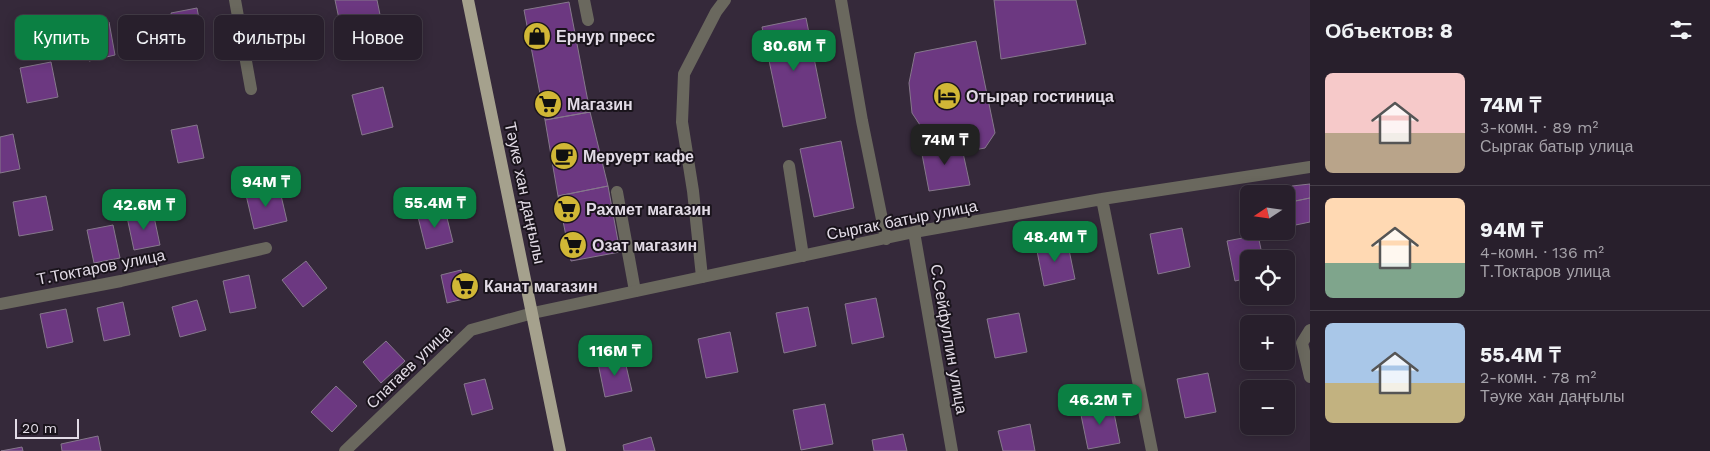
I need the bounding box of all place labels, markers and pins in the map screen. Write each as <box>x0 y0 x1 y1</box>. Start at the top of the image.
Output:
shop icon: Ернур пресс <box>522 21 552 51</box>
place label: Ернур пресс <box>556 27 655 46</box>
pin: 80.6M ₸ <box>748 30 840 72</box>
hotel icon: Отырар гостиница <box>932 81 962 111</box>
place label: Отырар гостиница <box>966 87 1114 106</box>
supermarket icon: Магазин <box>533 89 563 119</box>
place label: Магазин <box>567 95 633 114</box>
pin: 74M ₸ <box>910 124 980 166</box>
cafe icon: Меруерт кафе <box>549 141 579 171</box>
place label: Меруерт кафе <box>583 147 694 166</box>
pin: 94M ₸ <box>231 166 301 208</box>
pin: 55.4M ₸ <box>389 186 481 229</box>
pin: 42.6M ₸ <box>98 188 190 231</box>
supermarket icon: Рахмет магазин <box>552 194 582 224</box>
place label: Рахмет магазин <box>586 200 711 219</box>
pin: 48.4M ₸ <box>1009 220 1101 263</box>
supermarket icon: Озат магазин <box>558 230 588 260</box>
place label: Озат магазин <box>592 236 697 255</box>
supermarket icon: Канат магазин <box>450 271 480 301</box>
place label: Канат магазин <box>484 277 598 296</box>
pin: 116M ₸ <box>574 334 656 377</box>
pin: 46.2M ₸ <box>1054 384 1146 426</box>

